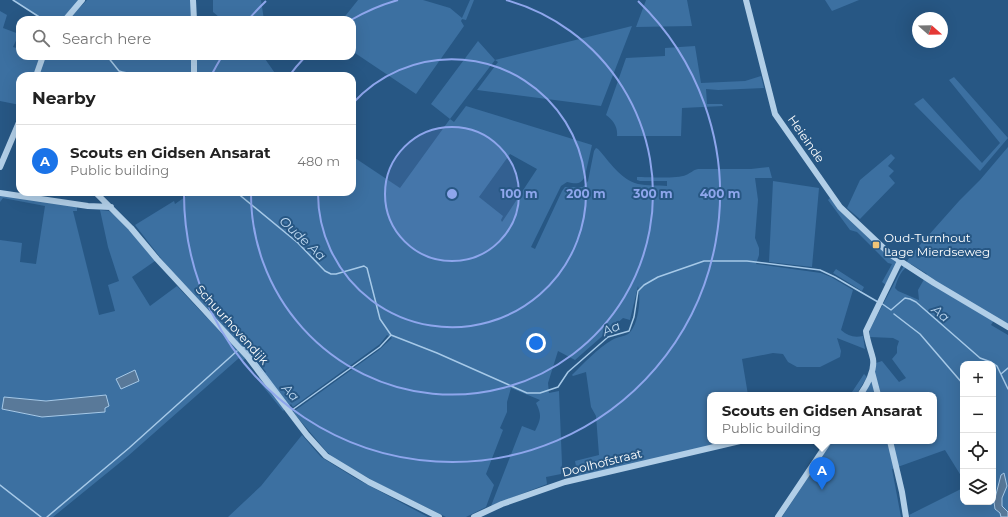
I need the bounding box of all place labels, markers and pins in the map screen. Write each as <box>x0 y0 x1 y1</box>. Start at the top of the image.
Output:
centre of rings <box>445 187 459 201</box>
place label: Oud-Turnhout Lage Mierdseweg <box>884 230 990 259</box>
marker: Oud-Turnhout Lage Mierdseweg <box>871 240 881 250</box>
pin: A <box>809 457 835 490</box>

